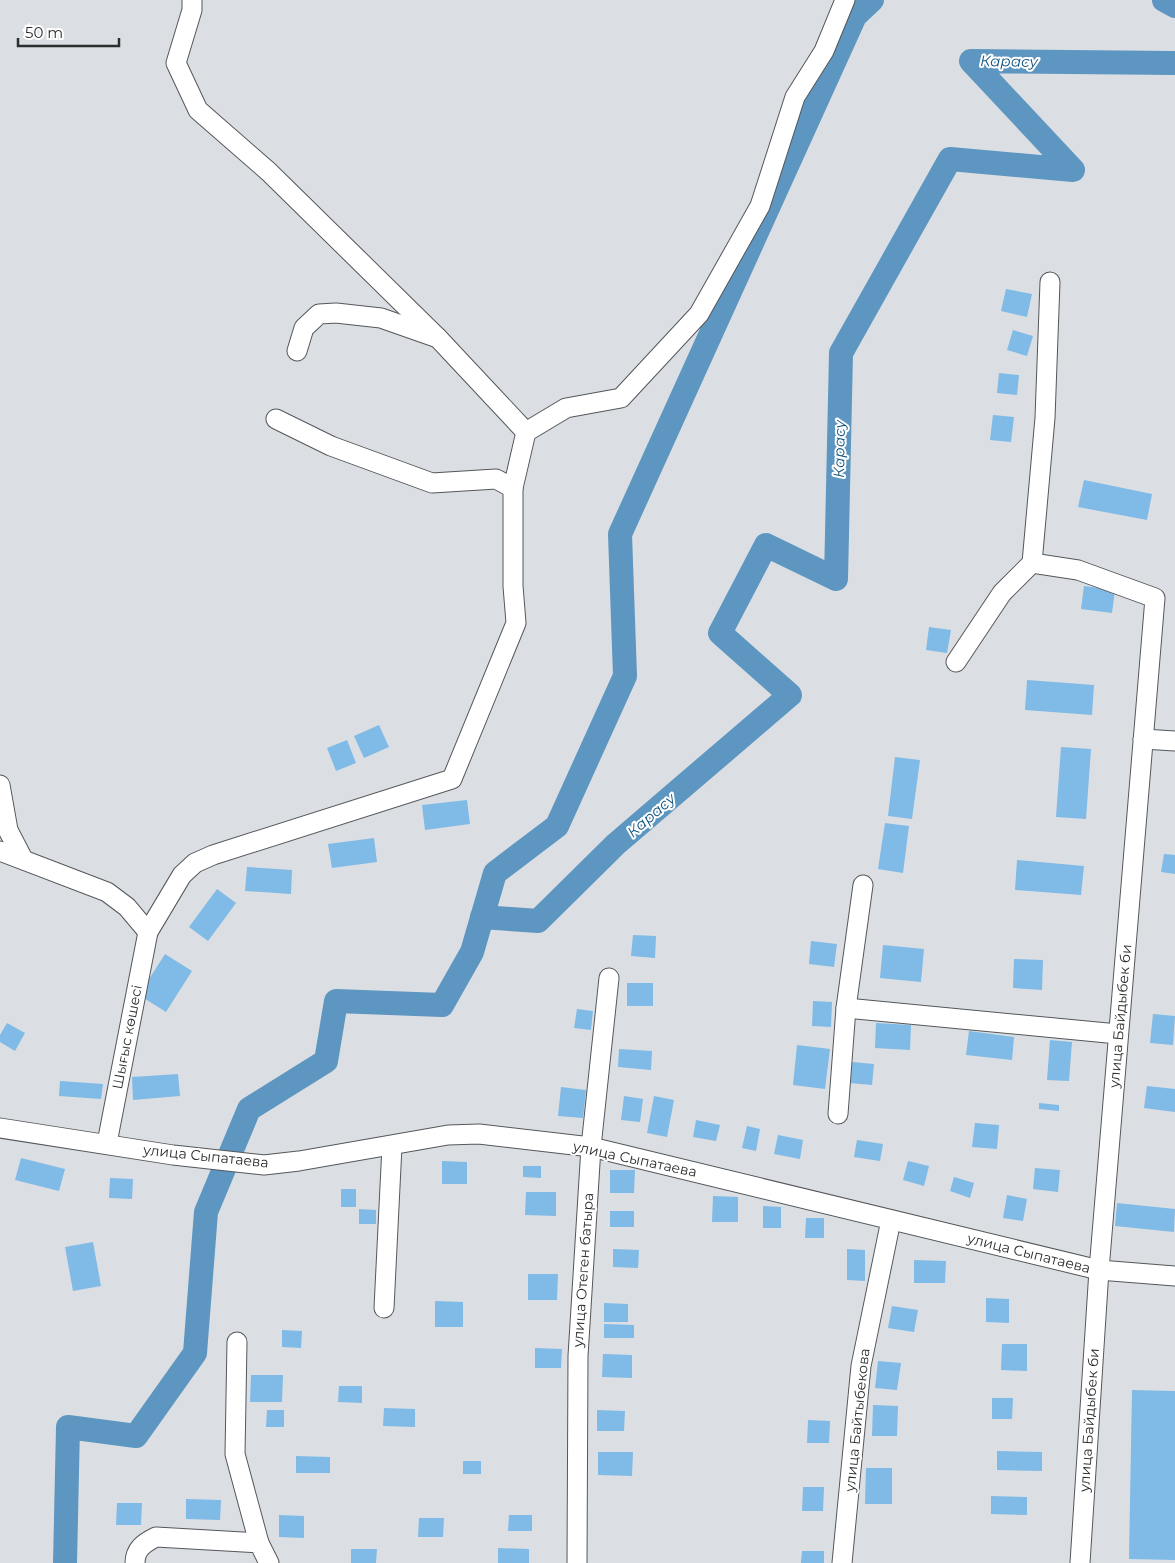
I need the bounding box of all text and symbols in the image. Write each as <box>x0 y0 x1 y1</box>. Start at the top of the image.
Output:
scale bar <box>18 15 119 47</box>
text: 50 m <box>25 23 63 42</box>
water label: Карасу <box>980 51 1039 71</box>
water label: Карасу <box>829 419 849 478</box>
water label: Карасу <box>623 788 680 841</box>
street label: улица Байдыбек би <box>1105 943 1135 1089</box>
street label: Шығыс көшесі <box>108 983 146 1091</box>
street label: улица Сыпатаева <box>570 1137 699 1181</box>
street label: улица Сыпатаева <box>141 1140 270 1172</box>
street label: улица Отеген батыра <box>569 1192 597 1349</box>
street label: улица Сыпатаева <box>965 1229 1092 1277</box>
street label: улица Байтыбекова <box>840 1347 873 1494</box>
street label: улица Байдыбек би <box>1075 1348 1103 1493</box>

